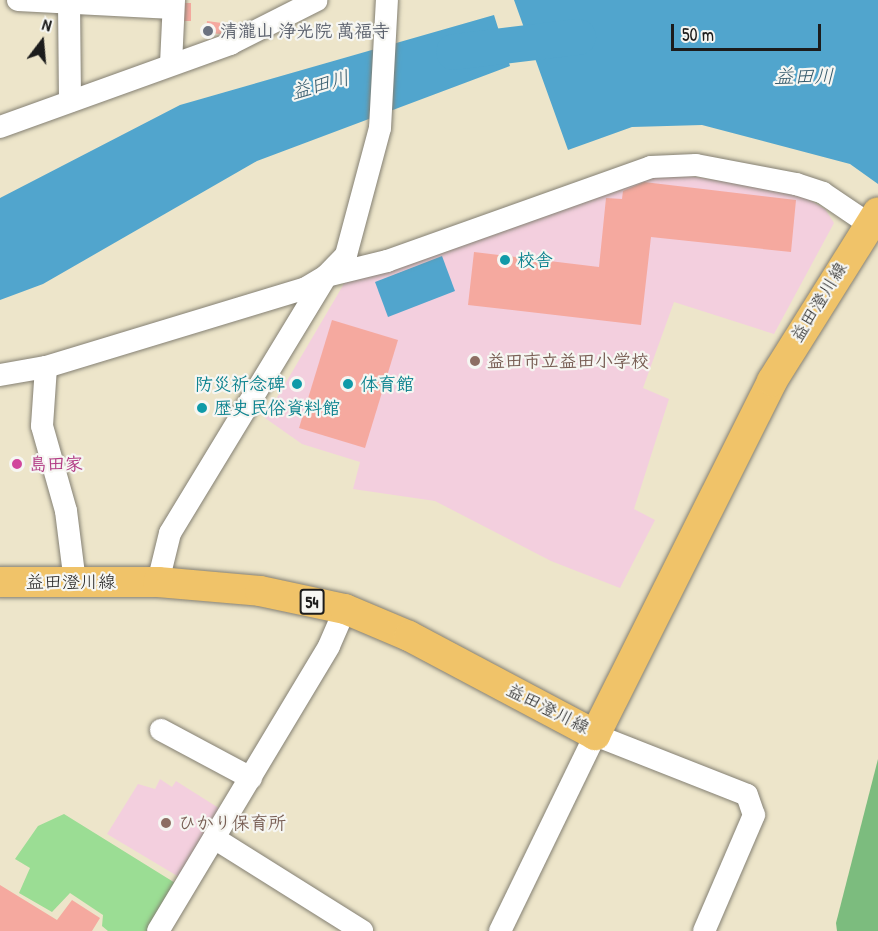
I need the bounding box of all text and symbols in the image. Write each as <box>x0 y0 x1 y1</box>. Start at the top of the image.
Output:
north arrow <box>12 12 72 72</box>
scale bar <box>674 12 824 50</box>
text: N <box>40 13 54 36</box>
place label: 清瀧山 浄光院 萬福寺 <box>220 20 390 42</box>
text: 50 m <box>682 22 714 47</box>
marker: 清瀧山 浄光院 萬福寺 <box>201 24 215 38</box>
water label: 益田川 <box>774 63 834 87</box>
water label: 益田川 <box>288 65 352 103</box>
place label: 校舎 <box>517 249 553 271</box>
marker: 校舎 <box>498 253 512 267</box>
street label: 益田澄川線 <box>786 258 852 346</box>
place label: 益田市立益田小学校 <box>487 350 649 372</box>
marker: 益田市立益田小学校 <box>468 354 482 368</box>
place label: 防災祈念碑 <box>195 373 285 395</box>
place label: 体育館 <box>360 373 414 395</box>
marker: 防災祈念碑 <box>290 377 304 391</box>
marker: 体育館 <box>341 377 355 391</box>
place label: 歴史民俗資料館 <box>214 397 340 419</box>
marker: 歴史民俗資料館 <box>195 401 209 415</box>
place label: 島田家 <box>29 453 83 475</box>
marker: 島田家 <box>10 457 24 471</box>
street label: 益田澄川線 <box>26 571 116 593</box>
road number: 54 <box>298 589 326 615</box>
street label: 益田澄川線 <box>503 679 593 739</box>
place label: ひかり保育所 <box>178 812 286 834</box>
marker: ひかり保育所 <box>159 816 173 830</box>

